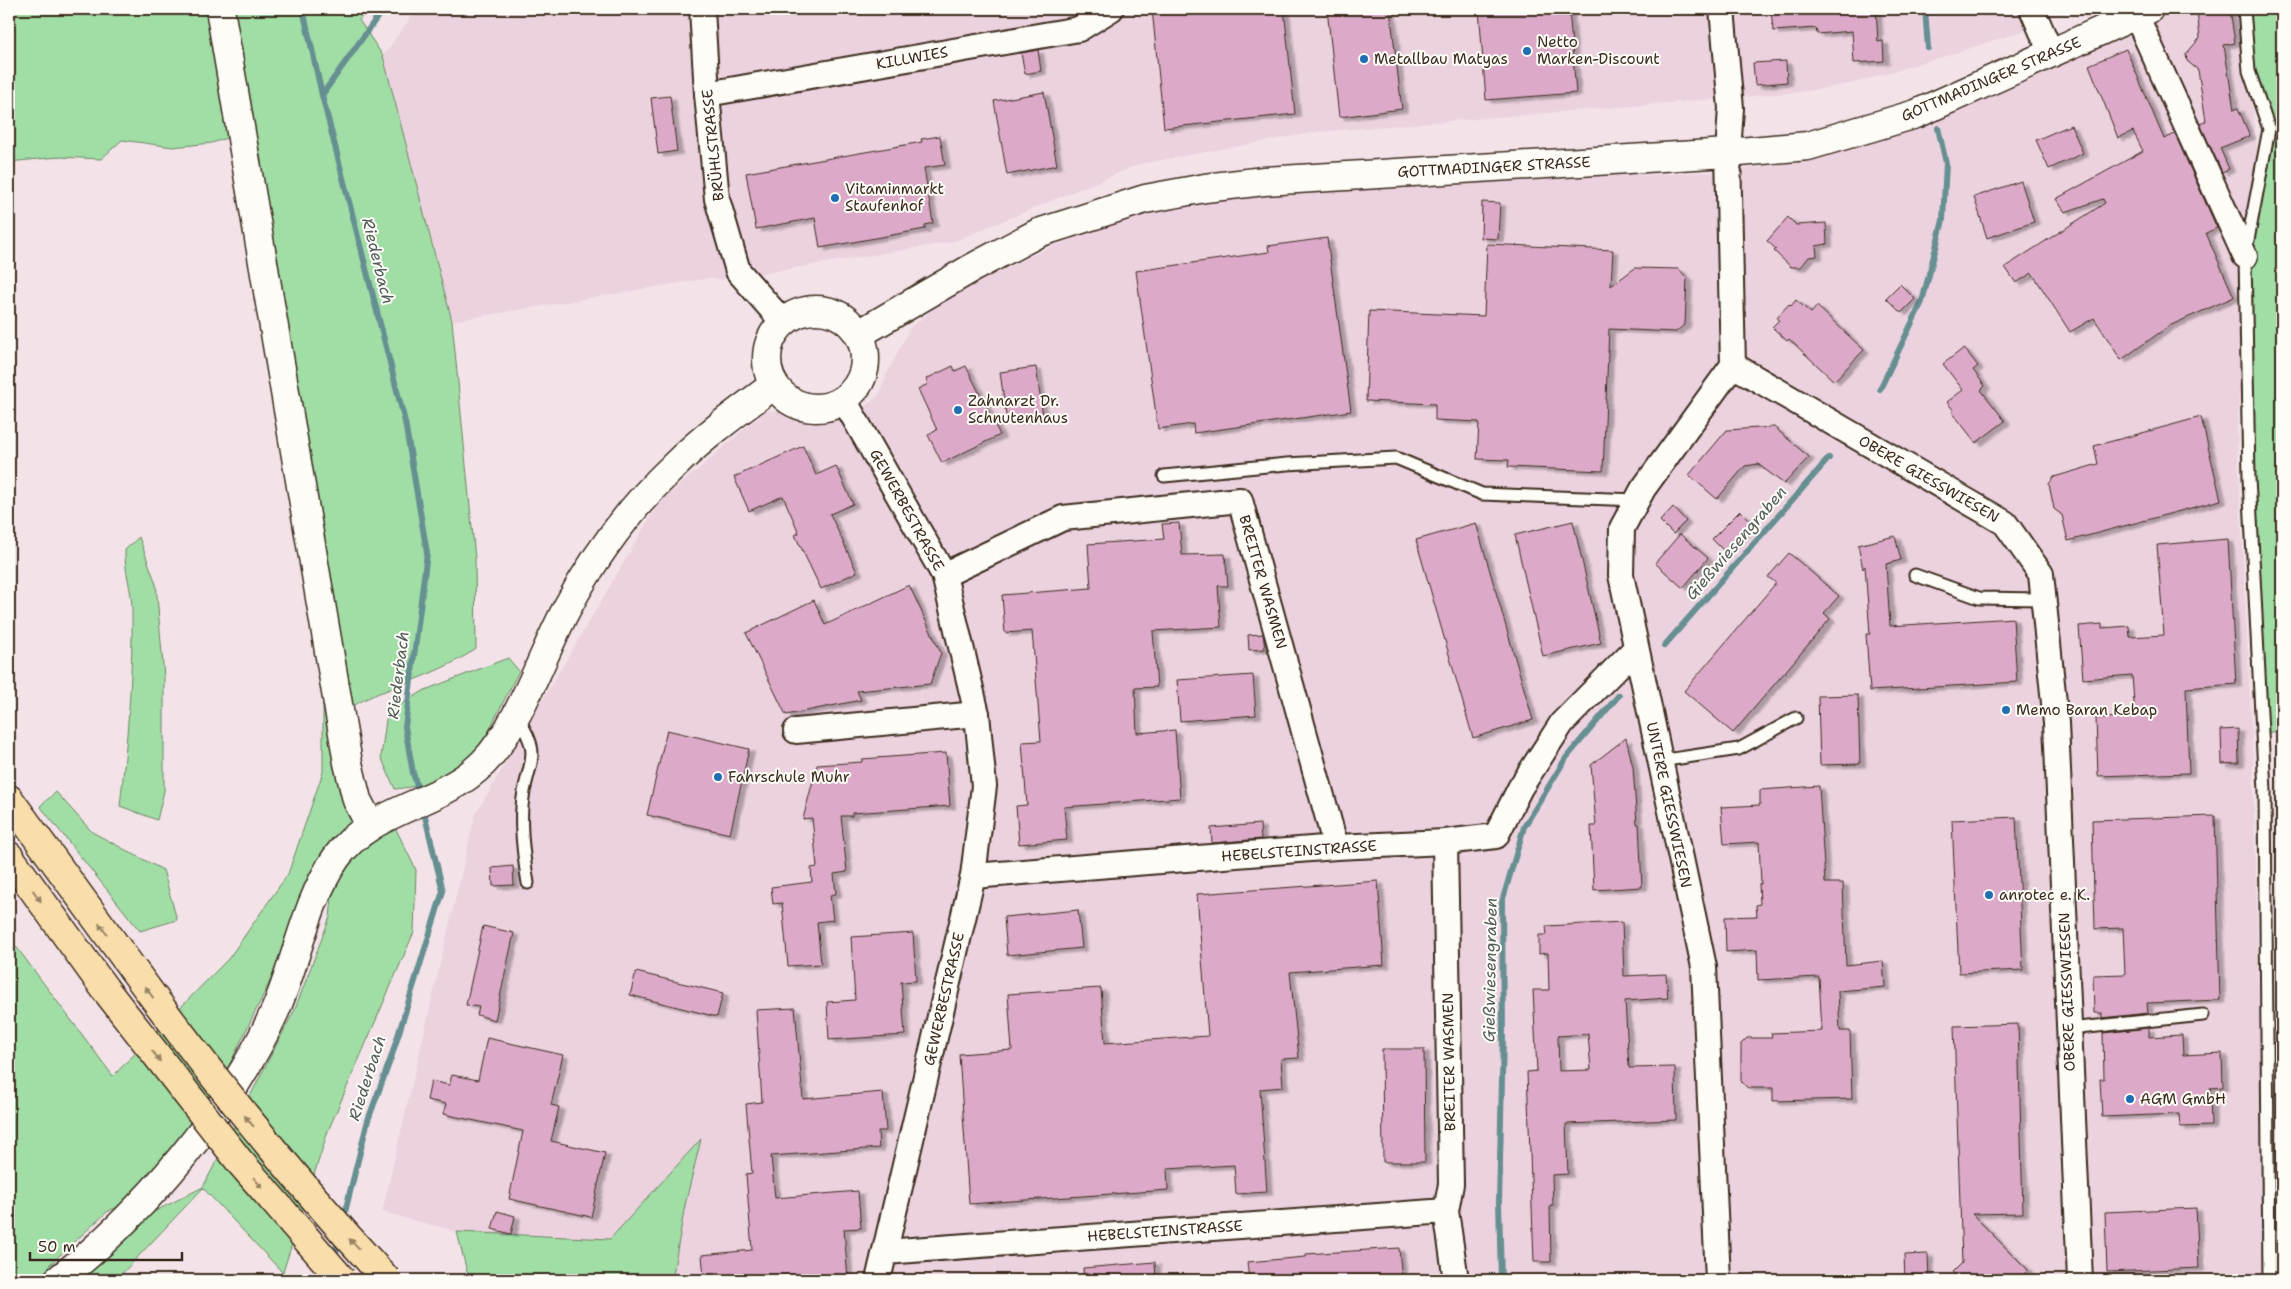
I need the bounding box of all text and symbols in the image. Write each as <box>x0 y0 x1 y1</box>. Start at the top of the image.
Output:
place label: Netto Marken-Discount <box>1537 32 1660 69</box>
street label: GOTTMADINGER STRASSE <box>1898 32 2084 126</box>
street label: KILLWIES <box>874 42 950 74</box>
marker: Netto Marken-Discount <box>1521 45 1533 57</box>
place label: Metallbau Matyas <box>1374 49 1508 69</box>
marker: Metallbau Matyas <box>1358 53 1370 65</box>
street label: BRÜHLSTRASSE <box>697 88 729 202</box>
street label: GOTTMADINGER STRASSE <box>1397 152 1591 182</box>
place label: Vitaminmarkt Staufenhof <box>845 179 944 216</box>
marker: Vitaminmarkt Staufenhof <box>829 192 841 204</box>
water label: Riederbach <box>357 216 399 306</box>
place label: Zahnarzt Dr. Schnutenhaus <box>968 391 1068 428</box>
marker: Zahnarzt Dr. Schnutenhaus <box>952 404 964 416</box>
street label: OBERE GIESSWIESEN <box>1855 431 2003 527</box>
street label: GEWERBESTRASSE <box>865 446 949 574</box>
water label: Gießwiesengraben <box>1681 482 1791 604</box>
street label: BREITER WASMEN <box>1234 513 1292 651</box>
water label: Riederbach <box>382 630 414 720</box>
place label: Memo Baran Kebap <box>2016 700 2157 720</box>
marker: Memo Baran Kebap <box>2000 704 2012 716</box>
street label: UNTERE GIESSWIESEN <box>1642 720 1696 890</box>
place label: Fahrschule Muhr <box>728 767 850 787</box>
marker: Fahrschule Muhr <box>712 771 724 783</box>
street label: HEBELSTEINSTRASSE <box>1220 836 1378 866</box>
place label: anrotec e. K. <box>1999 885 2090 905</box>
one-way arrow <box>32 889 43 902</box>
marker: anrotec e. K. <box>1983 889 1995 901</box>
water label: Gießwiesengraben <box>1478 898 1502 1042</box>
street label: OBERE GIESSWIESEN <box>2054 912 2080 1072</box>
one-way arrow <box>98 922 108 936</box>
street label: GEWERBESTRASSE <box>919 930 969 1068</box>
one-way arrow <box>144 985 154 999</box>
street label: BREITER WASMEN <box>1438 993 1460 1131</box>
water label: Riederbach <box>343 1033 391 1123</box>
one-way arrow <box>151 1049 161 1063</box>
place label: AGM GmbH <box>2140 1089 2226 1109</box>
marker: AGM GmbH <box>2124 1093 2136 1105</box>
one-way arrow <box>243 1115 255 1127</box>
one-way arrow <box>252 1176 263 1189</box>
street label: HEBELSTEINSTRASSE <box>1086 1216 1244 1246</box>
scale bar <box>30 1229 182 1261</box>
text: 50 m <box>38 1237 76 1257</box>
one-way arrow <box>348 1239 360 1251</box>

